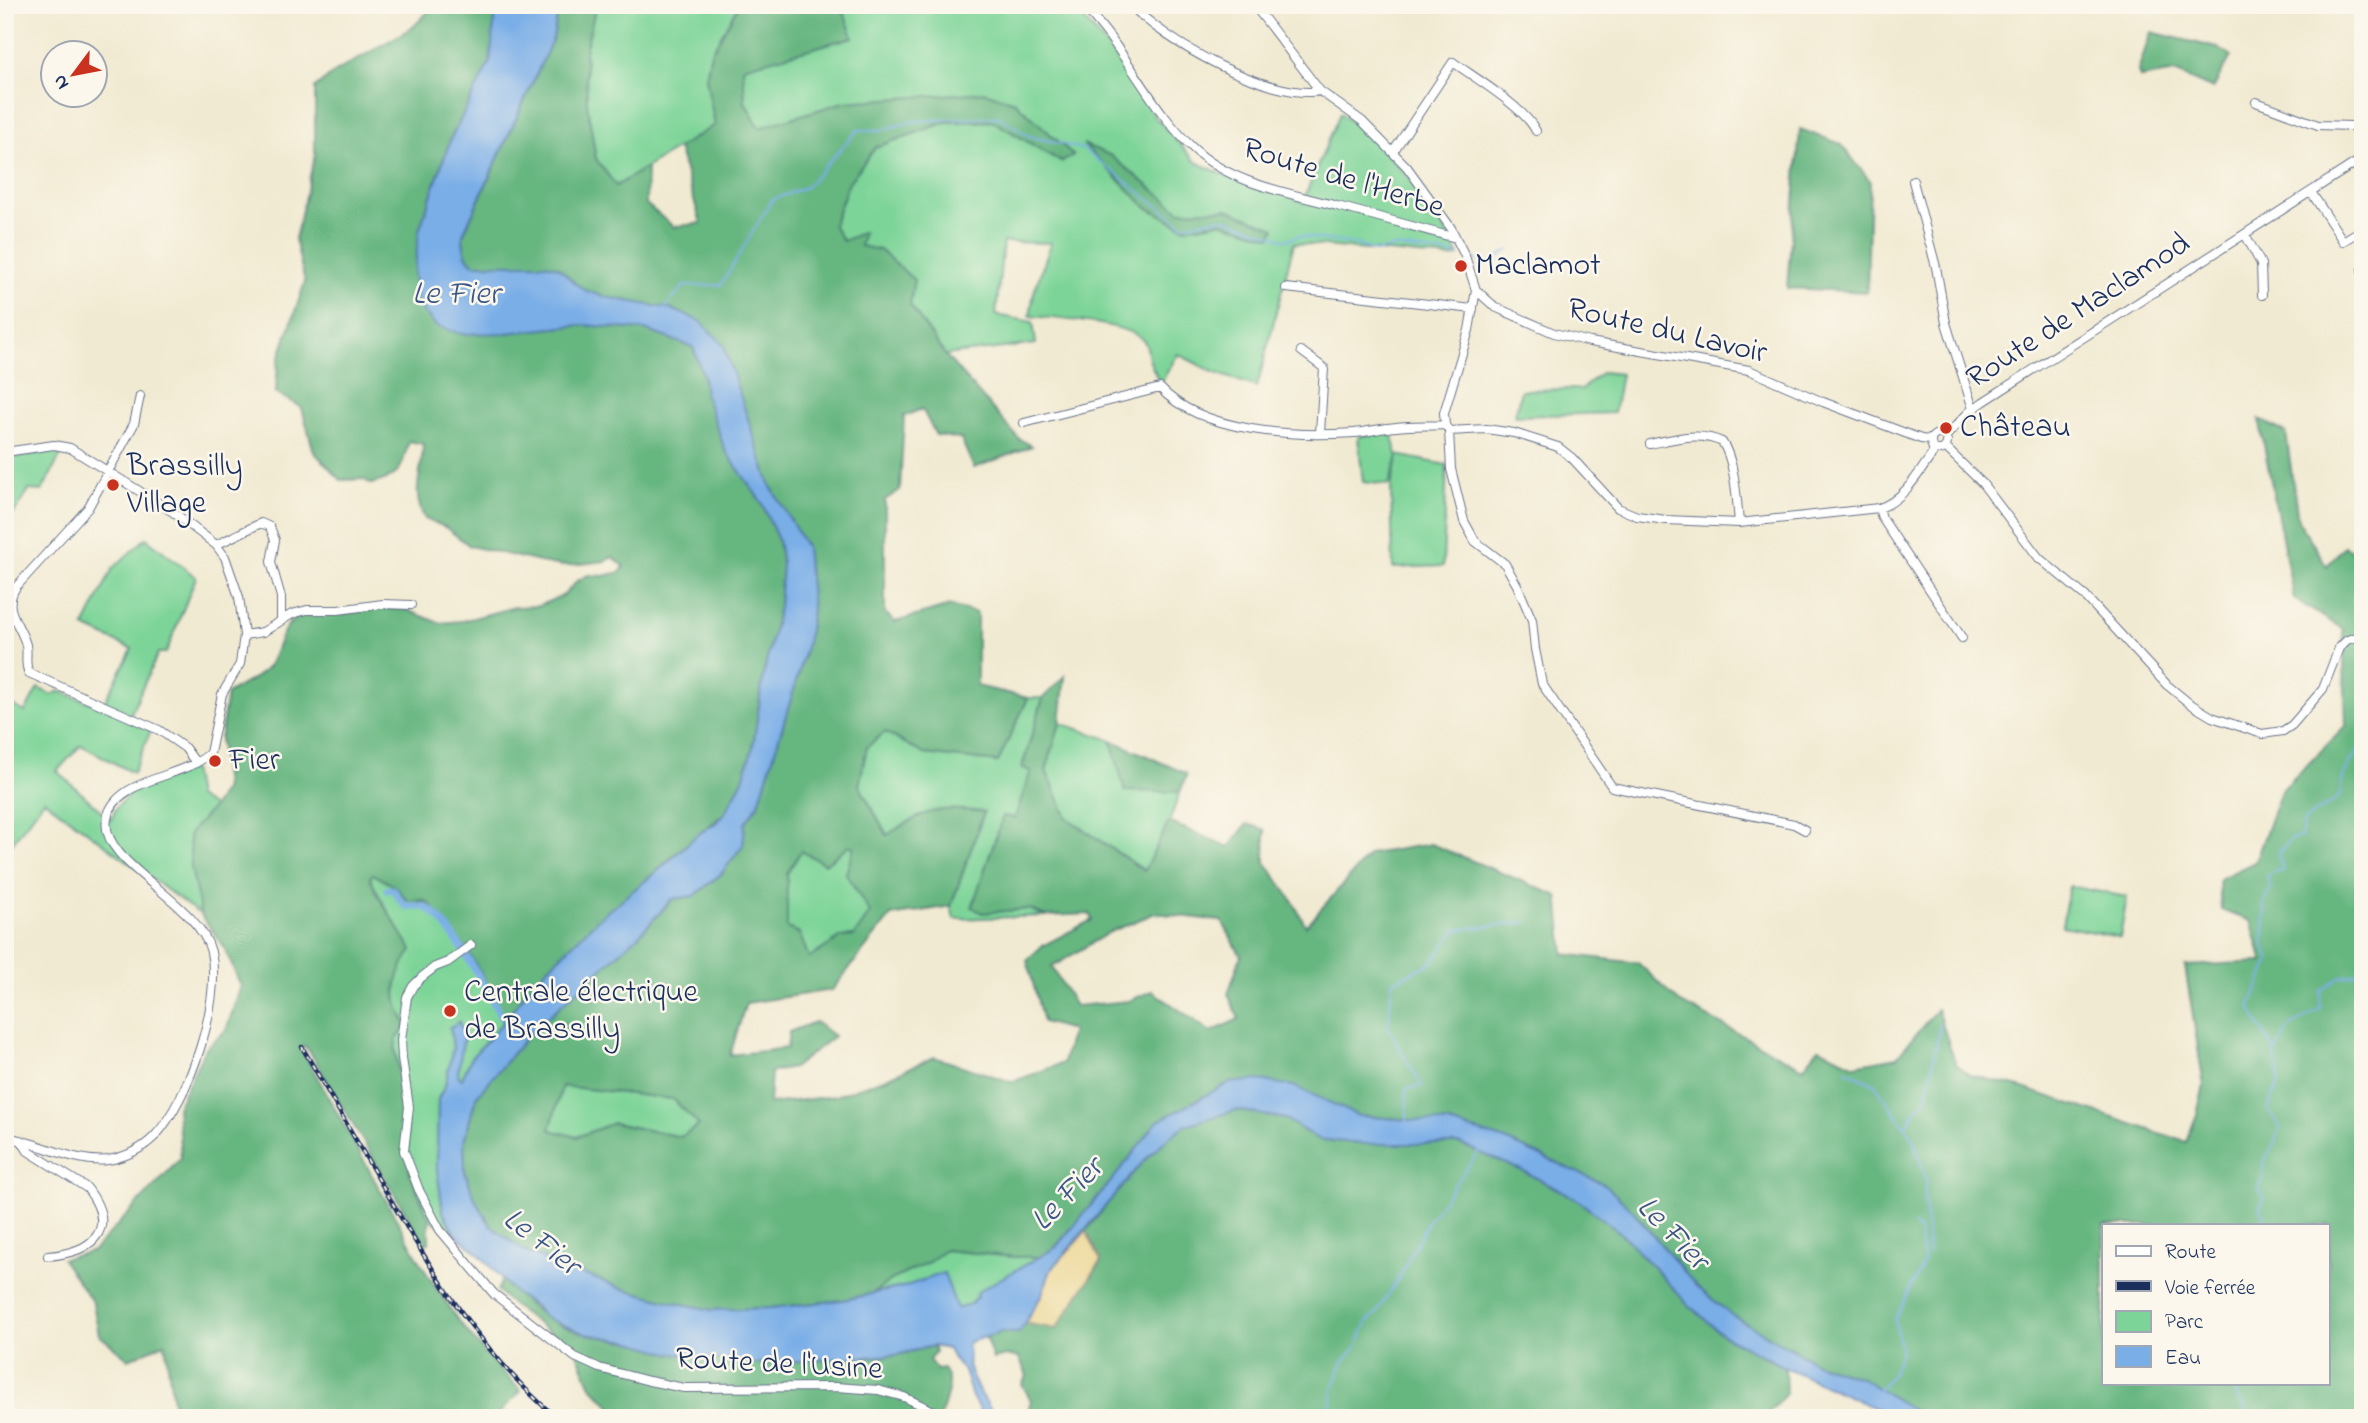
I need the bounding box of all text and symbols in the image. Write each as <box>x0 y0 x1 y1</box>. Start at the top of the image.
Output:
north arrow <box>38 38 108 108</box>
text: N <box>47 69 77 94</box>
street label: Route de l'Herbe <box>1236 126 1450 232</box>
street label: Route de Maclamod <box>1958 222 2200 402</box>
place label: Maclamot <box>1475 243 1601 290</box>
marker: Maclamot <box>1453 258 1469 274</box>
water label: Le Fier <box>412 271 504 319</box>
street label: Route du Lavoir <box>1563 286 1772 378</box>
place label: Château <box>1960 405 2071 452</box>
marker: Château <box>1938 420 1954 436</box>
place label: Brassilly Village <box>126 444 243 528</box>
marker: Brassilly Village <box>105 477 121 493</box>
place label: Fier <box>228 738 280 785</box>
marker: Fier <box>207 753 223 769</box>
place label: Centrale électrique de Brassilly <box>464 970 699 1054</box>
marker: Centrale électrique de Brassilly <box>442 1003 458 1019</box>
water label: Le Fier <box>1020 1144 1118 1243</box>
water label: Le Fier <box>1624 1186 1722 1285</box>
water label: Le Fier <box>492 1197 593 1291</box>
legend <box>2102 1224 2330 1384</box>
text: Route <box>2165 1238 2217 1268</box>
text: Voie ferrée <box>2164 1274 2256 1304</box>
text: Parc <box>2165 1308 2204 1338</box>
street label: Route de l'Usine <box>674 1336 884 1394</box>
text: Eau <box>2165 1344 2201 1374</box>

